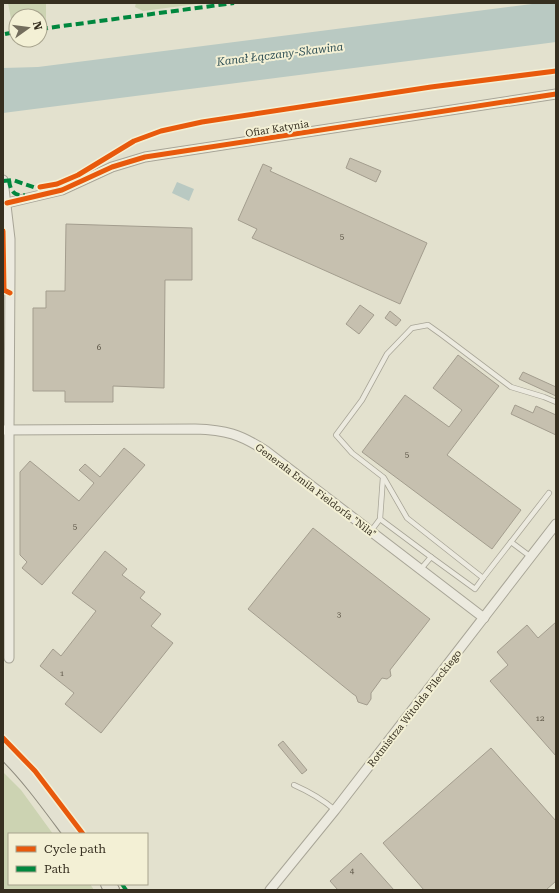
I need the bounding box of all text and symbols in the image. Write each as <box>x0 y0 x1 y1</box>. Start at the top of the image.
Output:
north arrow <box>8 8 48 48</box>
text: N <box>30 20 45 32</box>
water label: Kanał Łączany-Skawina <box>215 40 344 69</box>
street label: Ofiar Katynia <box>245 118 310 139</box>
house number: 5 <box>340 232 345 241</box>
house number: 6 <box>97 343 102 352</box>
street label: Generała Emila Fieldorfa "Nila" <box>253 441 378 540</box>
house number: 5 <box>405 450 410 459</box>
house number: 5 <box>73 522 78 531</box>
house number: 3 <box>337 610 342 619</box>
street label: Rotmistrza Witolda Pileckiego <box>365 648 463 769</box>
house number: 1 <box>60 669 65 678</box>
house number: 12 <box>536 714 545 723</box>
legend <box>8 833 148 885</box>
text: Cycle path <box>44 842 106 856</box>
text: Path <box>44 862 70 876</box>
house number: 4 <box>350 867 355 876</box>

